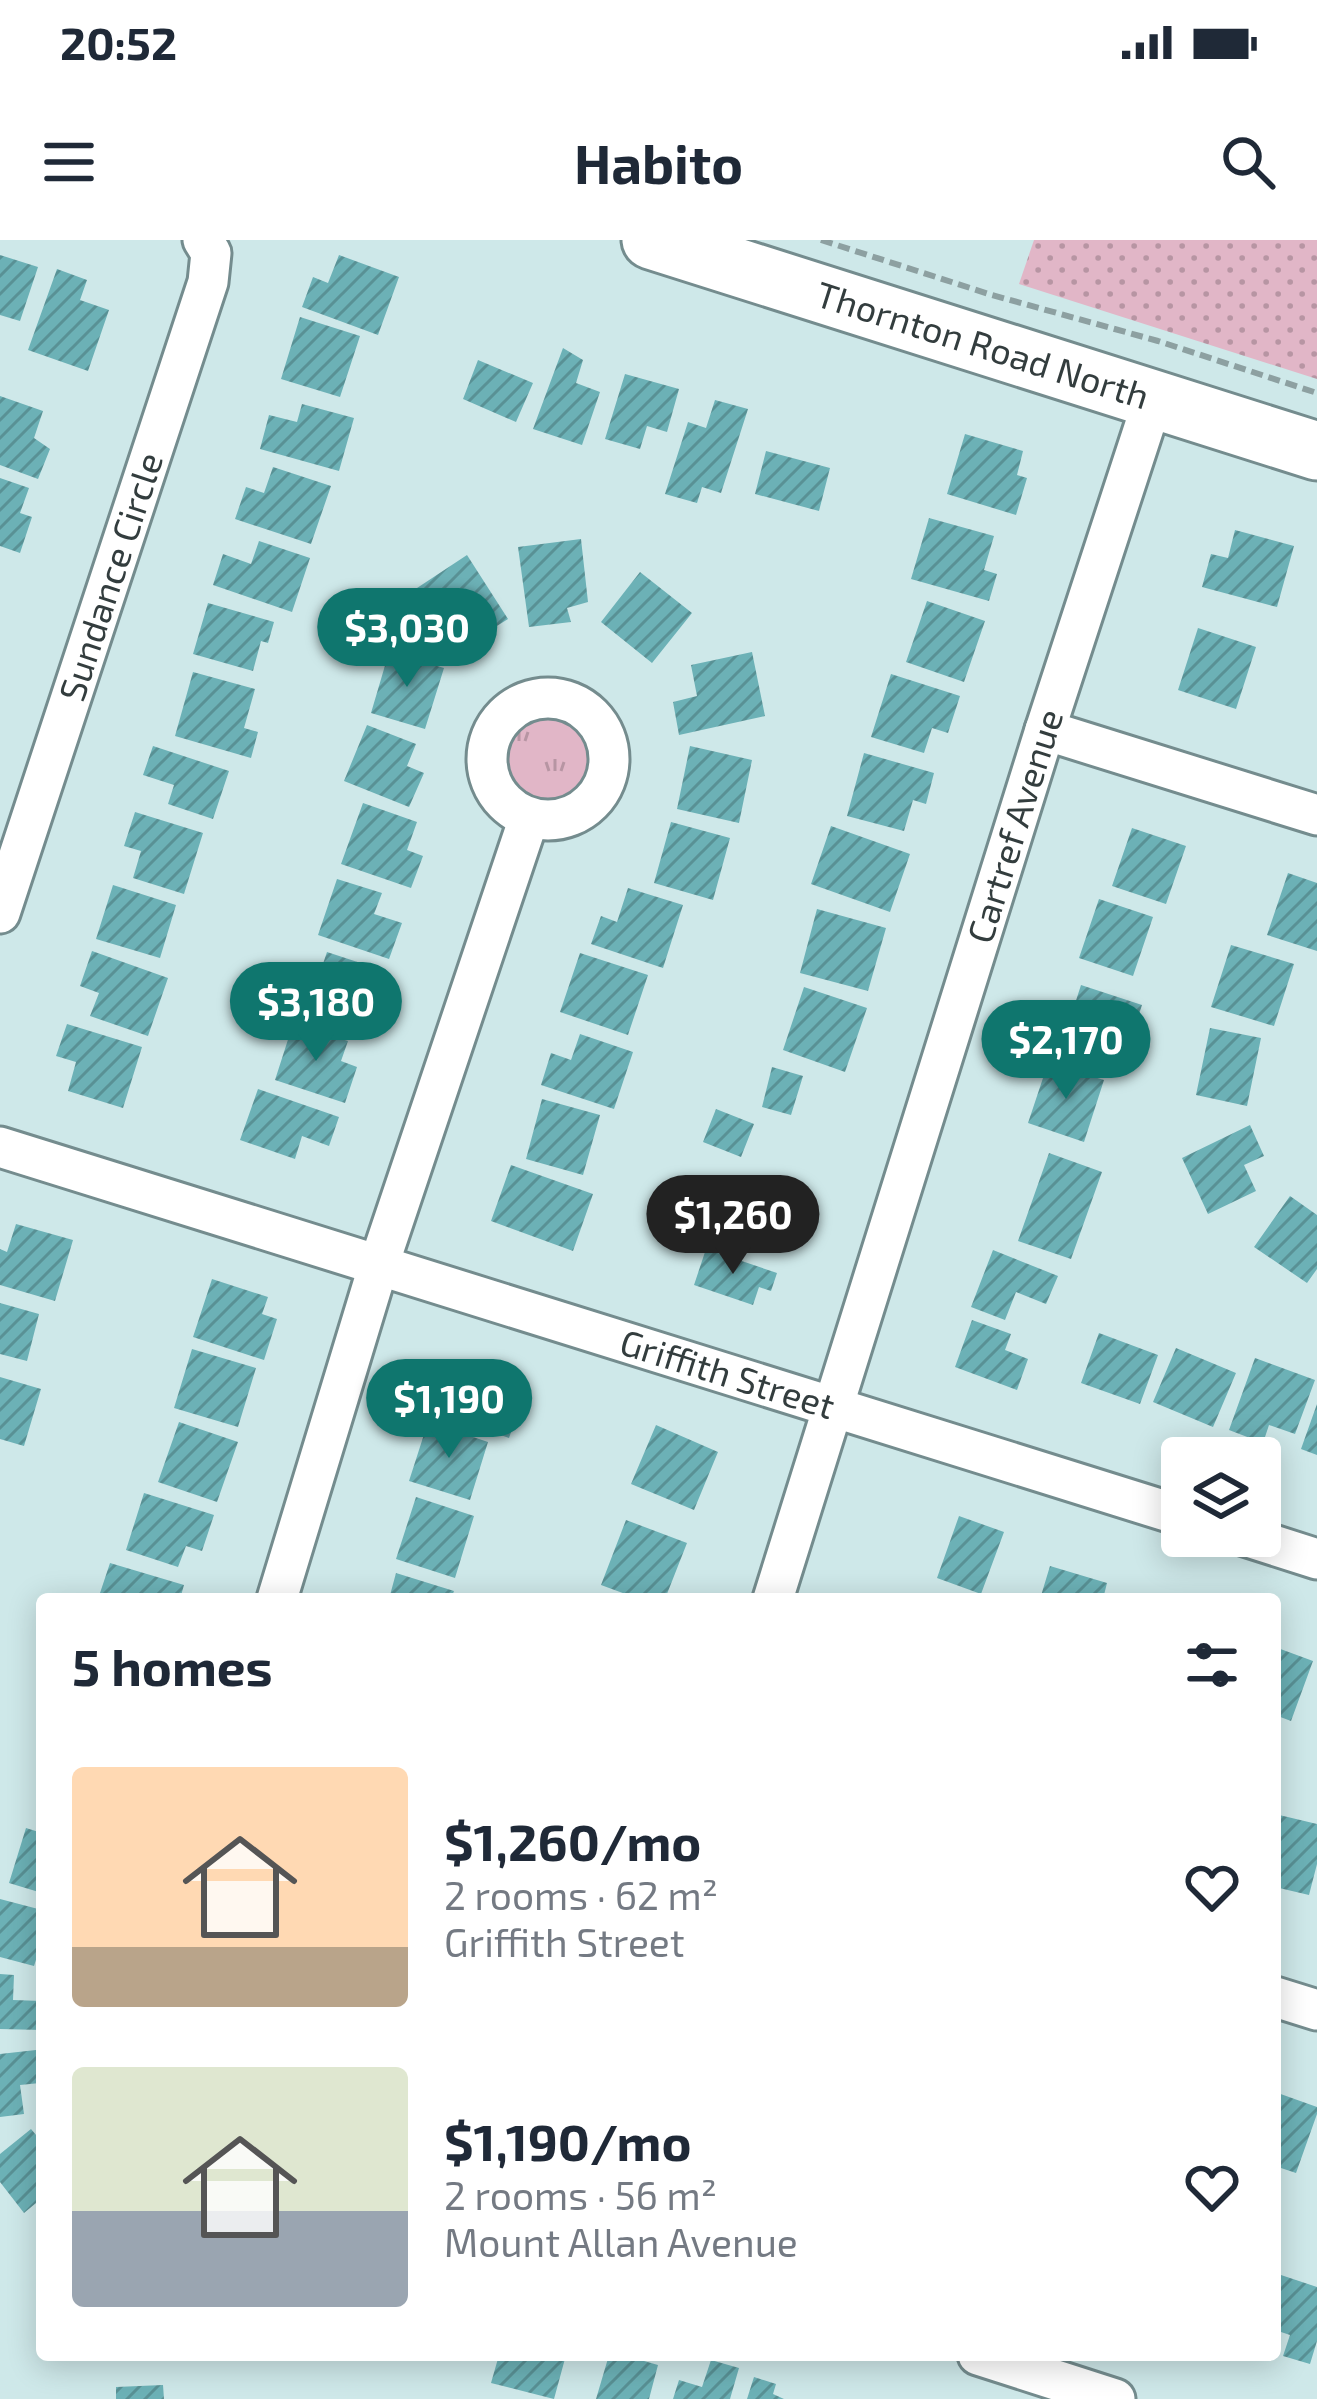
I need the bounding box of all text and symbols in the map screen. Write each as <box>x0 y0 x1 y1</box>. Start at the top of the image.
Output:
text: 20:52 <box>60 15 177 69</box>
icon: menu <box>36 129 102 195</box>
icon: search <box>1215 129 1281 195</box>
text: Habito <box>574 130 743 195</box>
street label: Thornton Road North <box>811 271 1155 417</box>
street label: Sundance Circle <box>48 447 170 706</box>
pin: $3,030 <box>309 588 505 690</box>
text: $3,030 <box>344 603 470 650</box>
street label: Cartref Avenue <box>957 703 1070 948</box>
pin: $3,180 <box>218 962 414 1064</box>
text: $3,180 <box>257 977 375 1024</box>
pin: $2,170 <box>968 1000 1164 1102</box>
text: $2,170 <box>1008 1015 1124 1062</box>
pin: $1,260 <box>635 1175 831 1277</box>
text: $1,260 <box>673 1190 793 1237</box>
street label: Griffith Street <box>615 1319 840 1426</box>
pin: $1,190 <box>351 1359 547 1461</box>
text: $1,190 <box>393 1374 505 1421</box>
map controls <box>1161 1437 1281 1557</box>
button: layers <box>1161 1437 1281 1557</box>
icon: filters <box>1179 1632 1245 1698</box>
text: 5 homes <box>72 1635 273 1696</box>
text: $1,260/mo <box>444 1810 701 1871</box>
icon: home <box>168 1815 312 1959</box>
icon: heart <box>1179 1854 1245 1920</box>
text: 2 rooms · 62 m² <box>444 1871 718 1918</box>
text: Griffith Street <box>444 1918 685 1965</box>
text: $1,190/mo <box>444 2110 692 2171</box>
icon: home <box>168 2115 312 2259</box>
icon: heart <box>1179 2154 1245 2220</box>
text: 2 rooms · 56 m² <box>444 2171 717 2218</box>
text: Mount Allan Avenue <box>444 2218 798 2265</box>

